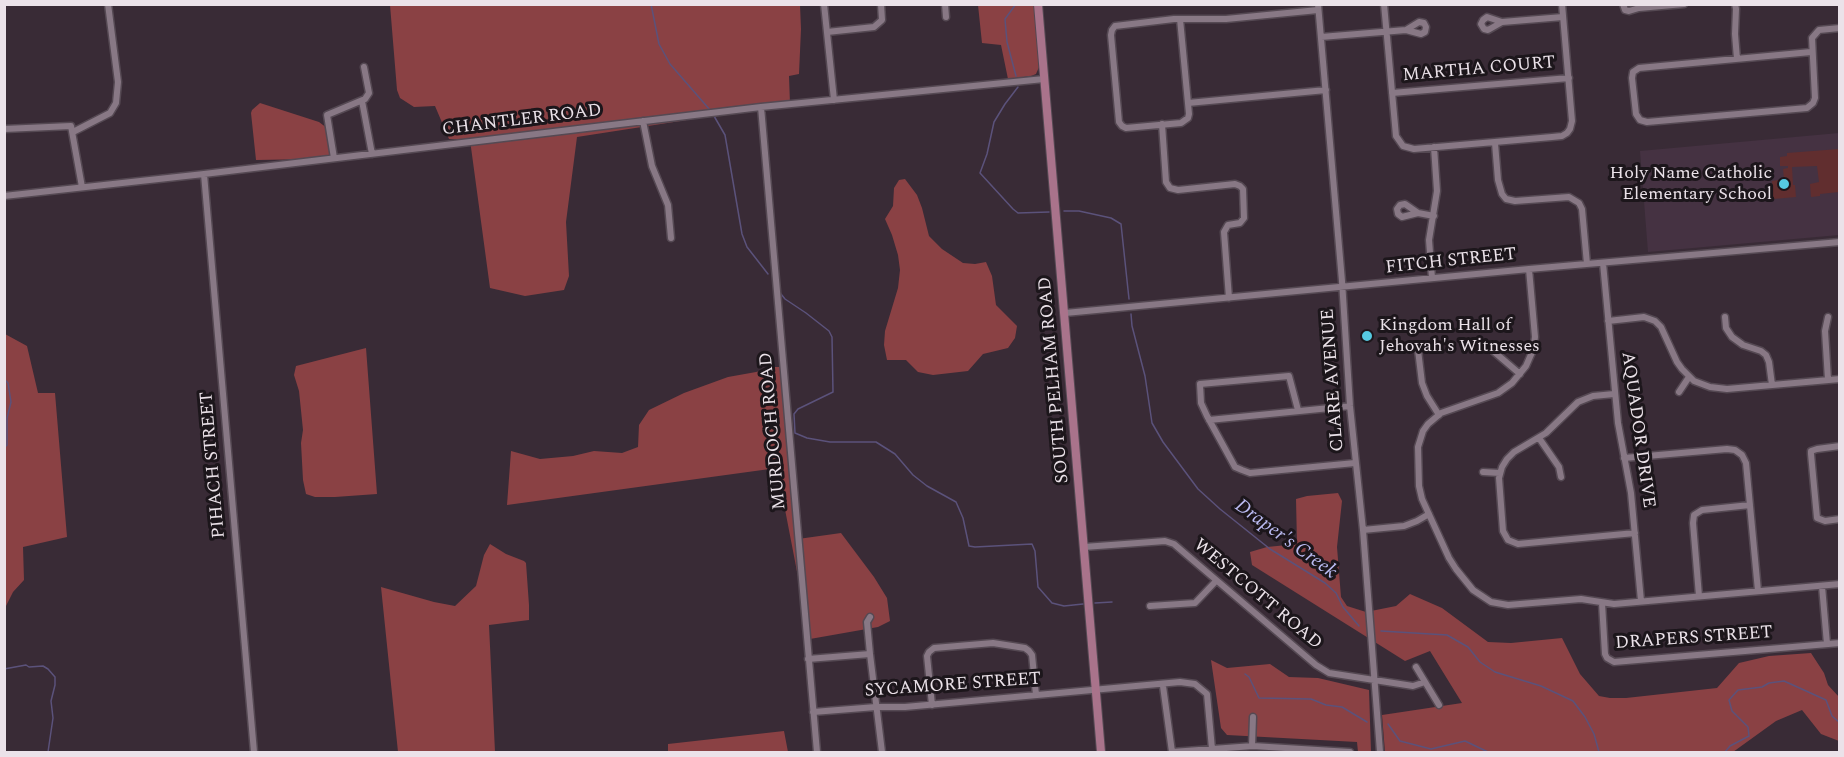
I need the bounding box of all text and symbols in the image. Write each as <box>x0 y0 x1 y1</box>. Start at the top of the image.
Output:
street label: MARTHA COURT <box>1402 53 1556 87</box>
street label: CHANTLER ROAD <box>441 101 603 141</box>
place label: Holy Name Catholic Elementary School <box>1610 163 1772 206</box>
marker: Holy Name Catholic Elementary School <box>1777 177 1791 191</box>
street label: FITCH STREET <box>1384 244 1518 280</box>
street label: SOUTH PELHAM ROAD <box>1035 276 1075 484</box>
street label: CLARE AVENUE <box>1318 308 1350 452</box>
place label: Kingdom Hall of Jehovah's Witnesses <box>1379 315 1540 358</box>
marker: Kingdom Hall of Jehovah's Witnesses <box>1360 329 1374 343</box>
street label: AQUADOR DRIVE <box>1615 350 1659 510</box>
street label: MURDOCH ROAD <box>756 351 792 511</box>
street label: PIHACH STREET <box>197 391 231 539</box>
water label: Draper's Creek <box>1229 495 1341 585</box>
street label: WESTCOTT ROAD <box>1188 535 1326 655</box>
street label: DRAPERS STREET <box>1615 623 1773 655</box>
street label: SYCAMORE STREET <box>864 669 1042 703</box>

